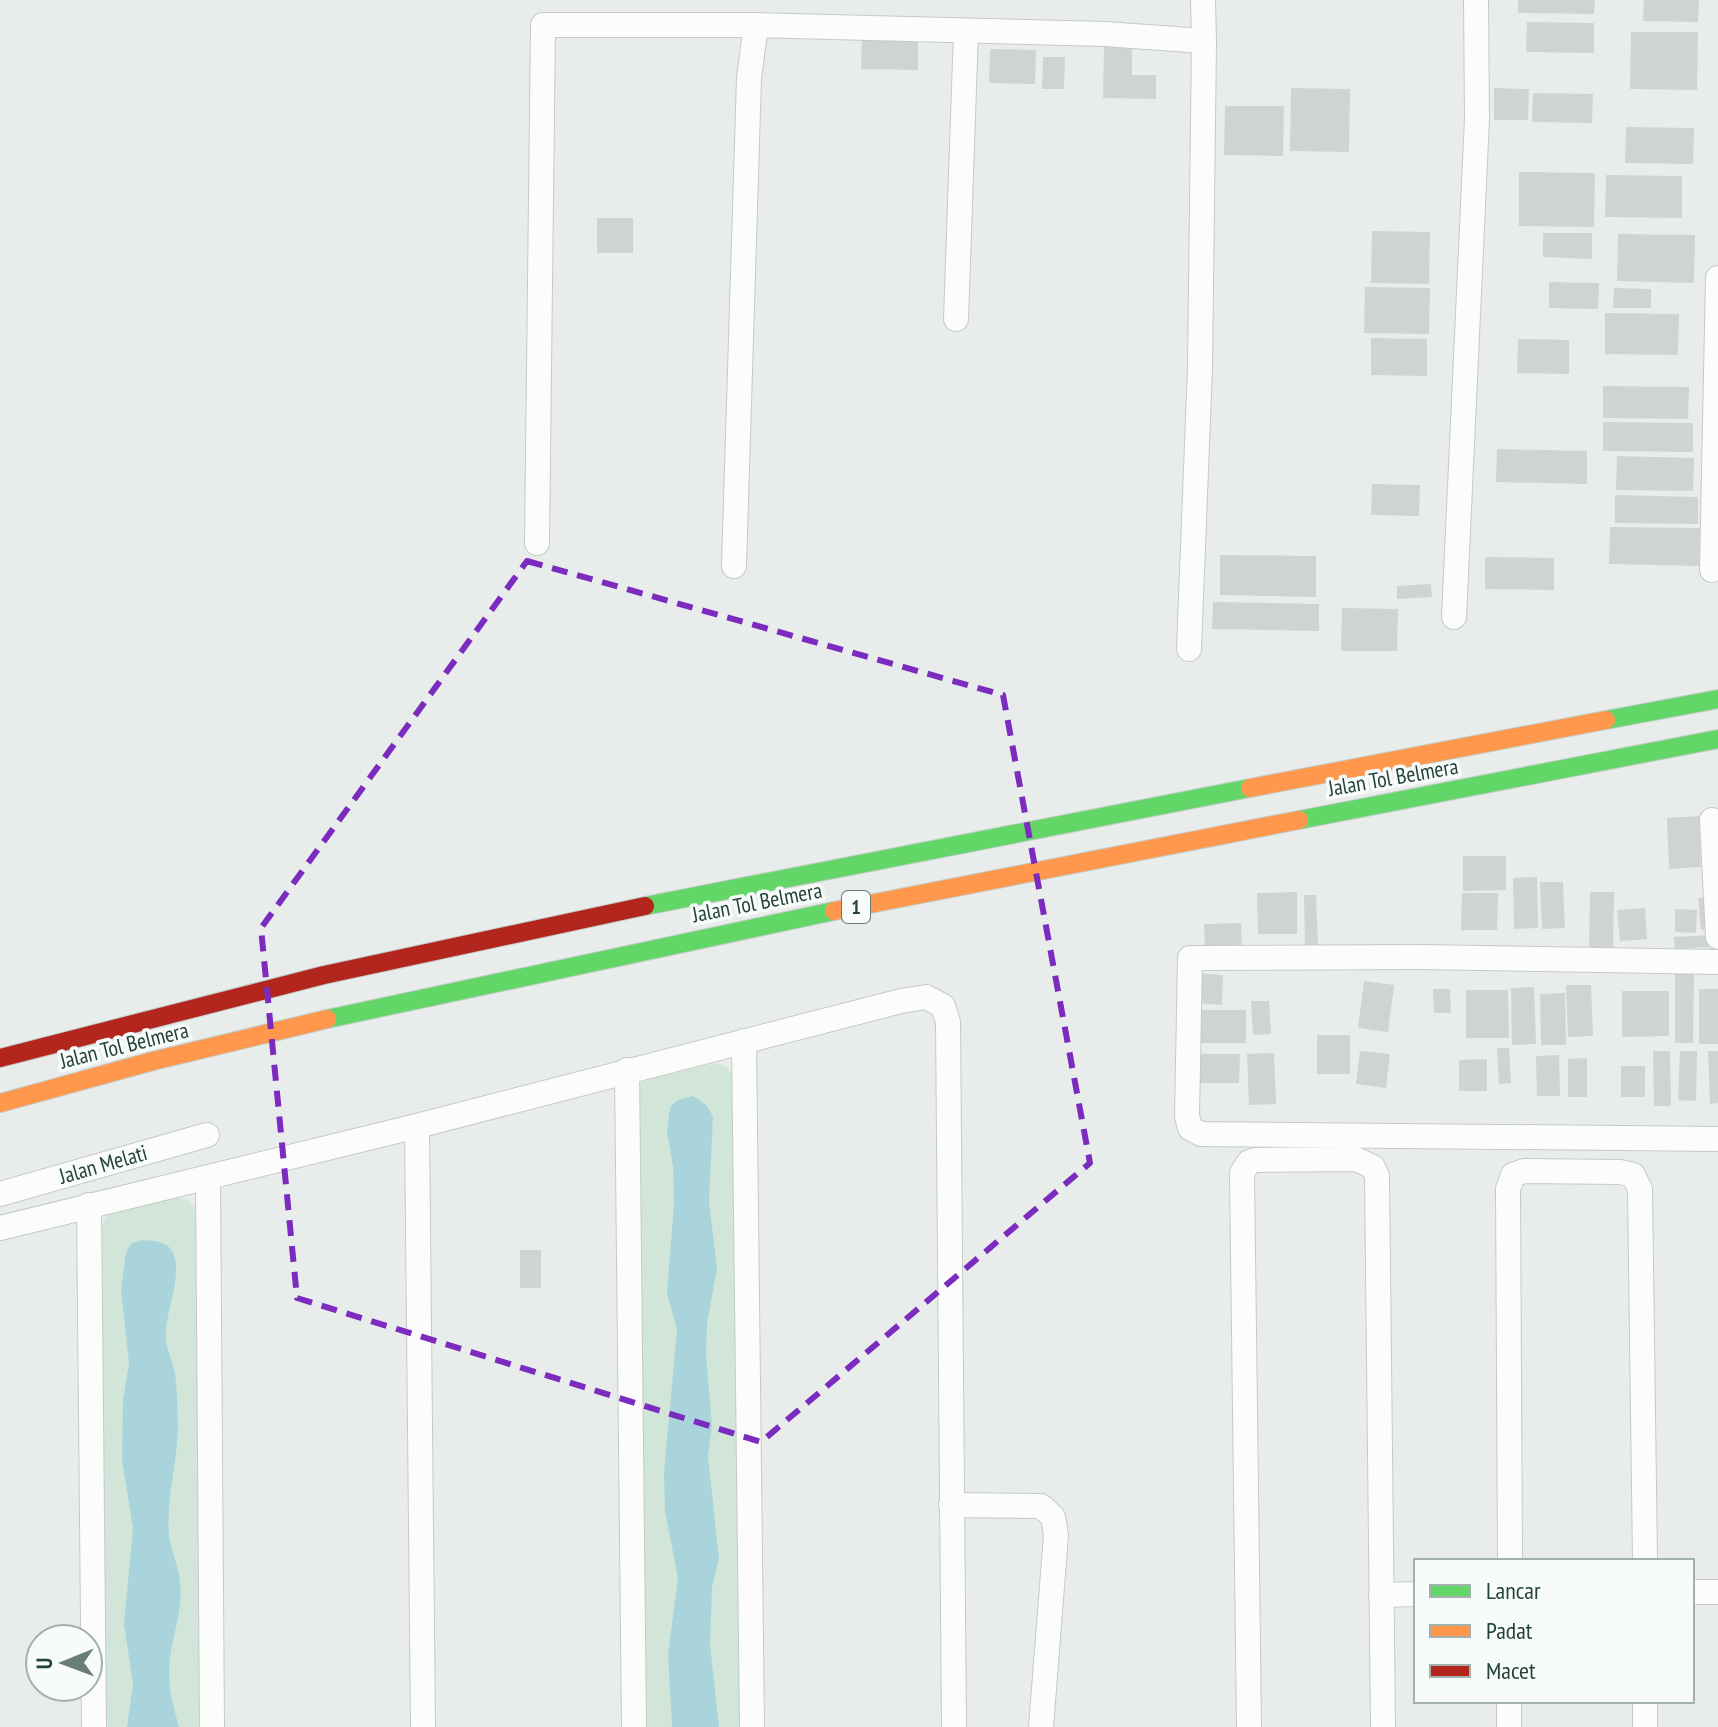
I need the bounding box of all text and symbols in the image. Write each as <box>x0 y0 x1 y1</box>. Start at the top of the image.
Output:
street label: Jalan Tol Belmera <box>1325 752 1460 802</box>
street label: Jalan Tol Belmera <box>689 876 824 928</box>
road number: 1 <box>842 891 870 923</box>
street label: Jalan Tol Belmera <box>56 1016 191 1075</box>
street label: Jalan Melati <box>55 1138 150 1190</box>
legend <box>1414 1559 1694 1703</box>
text: Lancar <box>1486 1575 1541 1606</box>
text: Padat <box>1486 1615 1533 1646</box>
north arrow <box>24 1623 104 1703</box>
text: Macet <box>1486 1655 1536 1686</box>
text: U <box>30 1657 58 1669</box>

